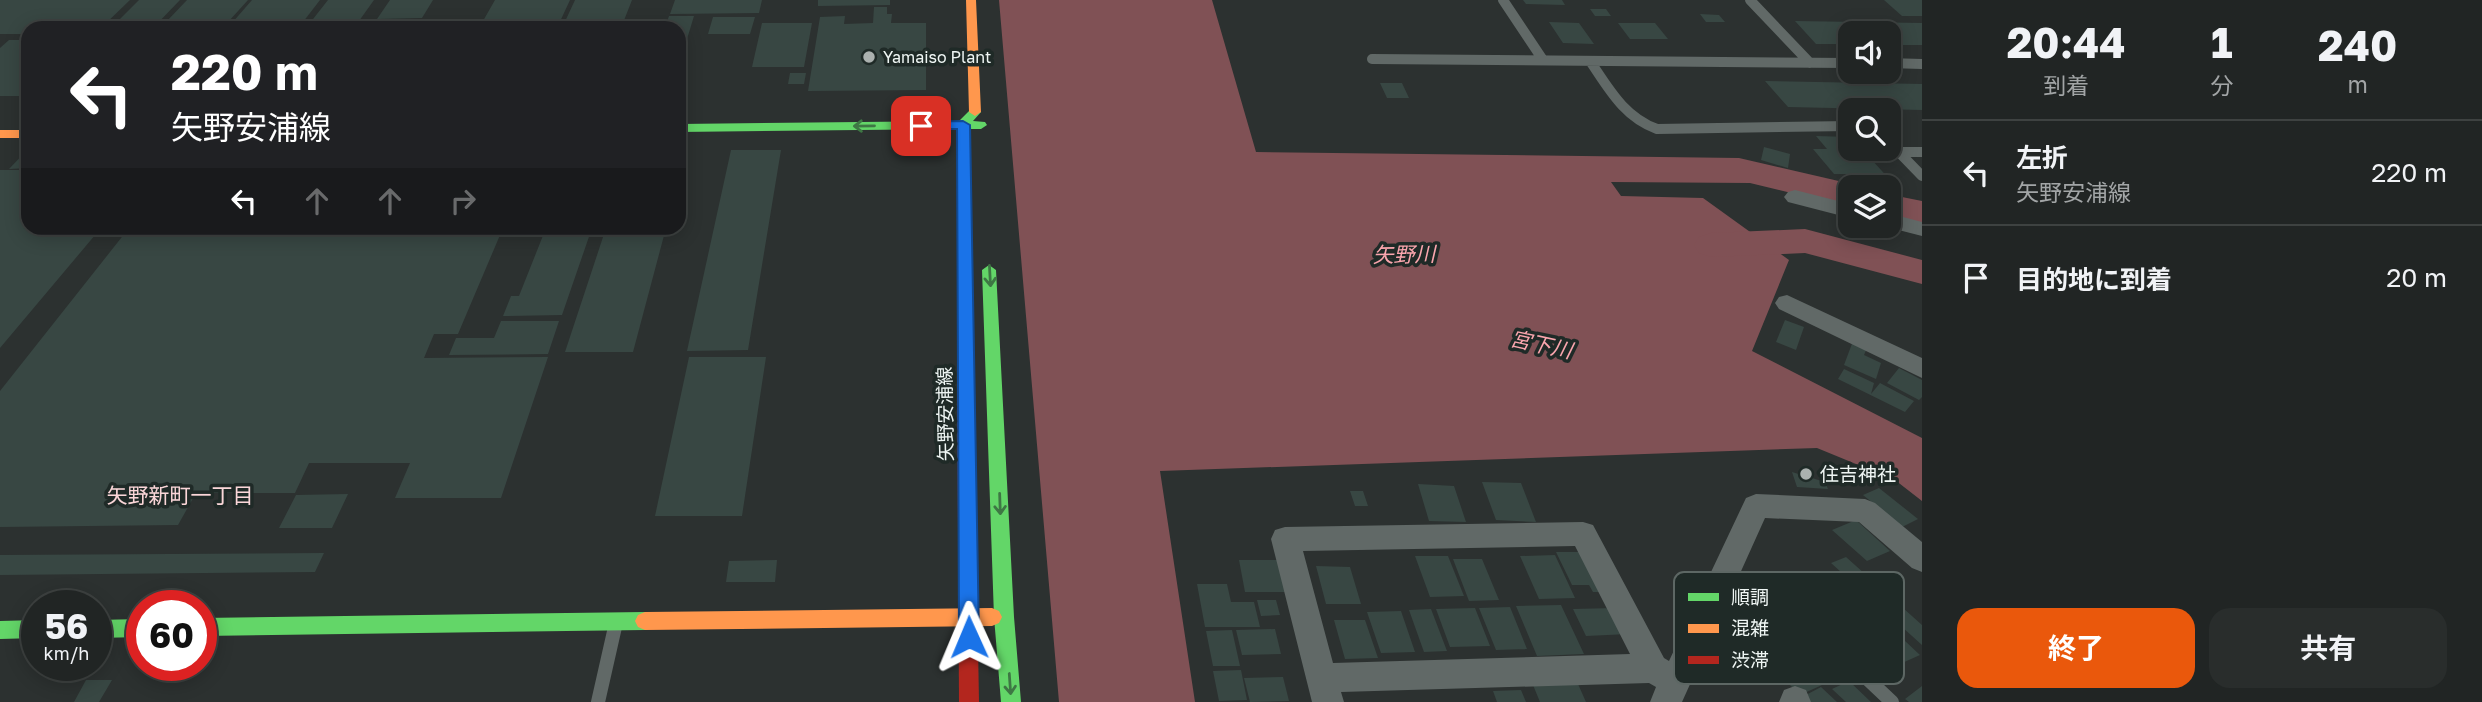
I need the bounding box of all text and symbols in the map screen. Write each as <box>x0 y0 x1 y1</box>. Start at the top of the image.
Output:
text: 20:44 <box>2007 17 2126 67</box>
text: 1 <box>2211 17 2233 67</box>
text: 240 <box>2318 20 2397 70</box>
map controls <box>1838 21 1901 238</box>
button: sound <box>1838 21 1901 84</box>
text: 220 m <box>171 42 318 101</box>
place label: Yamaiso Plant <box>883 47 991 67</box>
icon: left <box>56 49 147 140</box>
marker: Yamaiso Plant <box>861 49 877 65</box>
text: m <box>2347 70 2368 98</box>
text: 到着 <box>2043 71 2089 99</box>
text: 分 <box>2210 71 2233 99</box>
pin <box>891 96 951 156</box>
button: search <box>1838 98 1901 161</box>
icon: arrive <box>902 107 940 145</box>
text: 矢野安浦線 <box>171 108 331 146</box>
one-way arrow <box>852 119 875 133</box>
text: 左折 <box>2016 142 2068 173</box>
icon: left <box>1957 154 1995 192</box>
text: 220 m <box>2371 157 2447 188</box>
button: layers <box>1838 175 1901 238</box>
text: 矢野安浦線 <box>2016 178 2131 206</box>
icon: left <box>225 182 263 220</box>
icon: ahead <box>298 182 336 220</box>
icon: ahead <box>371 182 409 220</box>
icon: right <box>444 182 482 220</box>
water label: 矢野川 <box>1372 240 1438 268</box>
icon: arrive <box>1957 259 1995 297</box>
text: 20 m <box>2386 262 2447 293</box>
text: 目的地に到着 <box>2016 264 2172 295</box>
one-way arrow <box>983 265 996 288</box>
water label: 宮下川 <box>1508 325 1577 364</box>
street label: 矢野安浦線 <box>932 366 957 462</box>
place label: 住吉神社 <box>1820 462 1896 485</box>
marker: 住吉神社 <box>1798 466 1814 482</box>
district label: 矢野新町一丁目 <box>107 482 254 508</box>
one-way arrow <box>994 492 1007 515</box>
legend <box>1674 572 1904 684</box>
text: 順調 <box>1731 585 1769 608</box>
speed limit sign: 60 <box>126 590 217 681</box>
position arrow <box>932 600 1006 674</box>
text: 56 <box>45 605 88 647</box>
button: 終了 <box>1957 608 2195 688</box>
button: 共有 <box>2209 608 2447 688</box>
text: 混雑 <box>1731 616 1769 639</box>
text: km/h <box>44 642 89 664</box>
text: 渋滞 <box>1731 648 1769 671</box>
one-way arrow <box>1003 672 1016 695</box>

